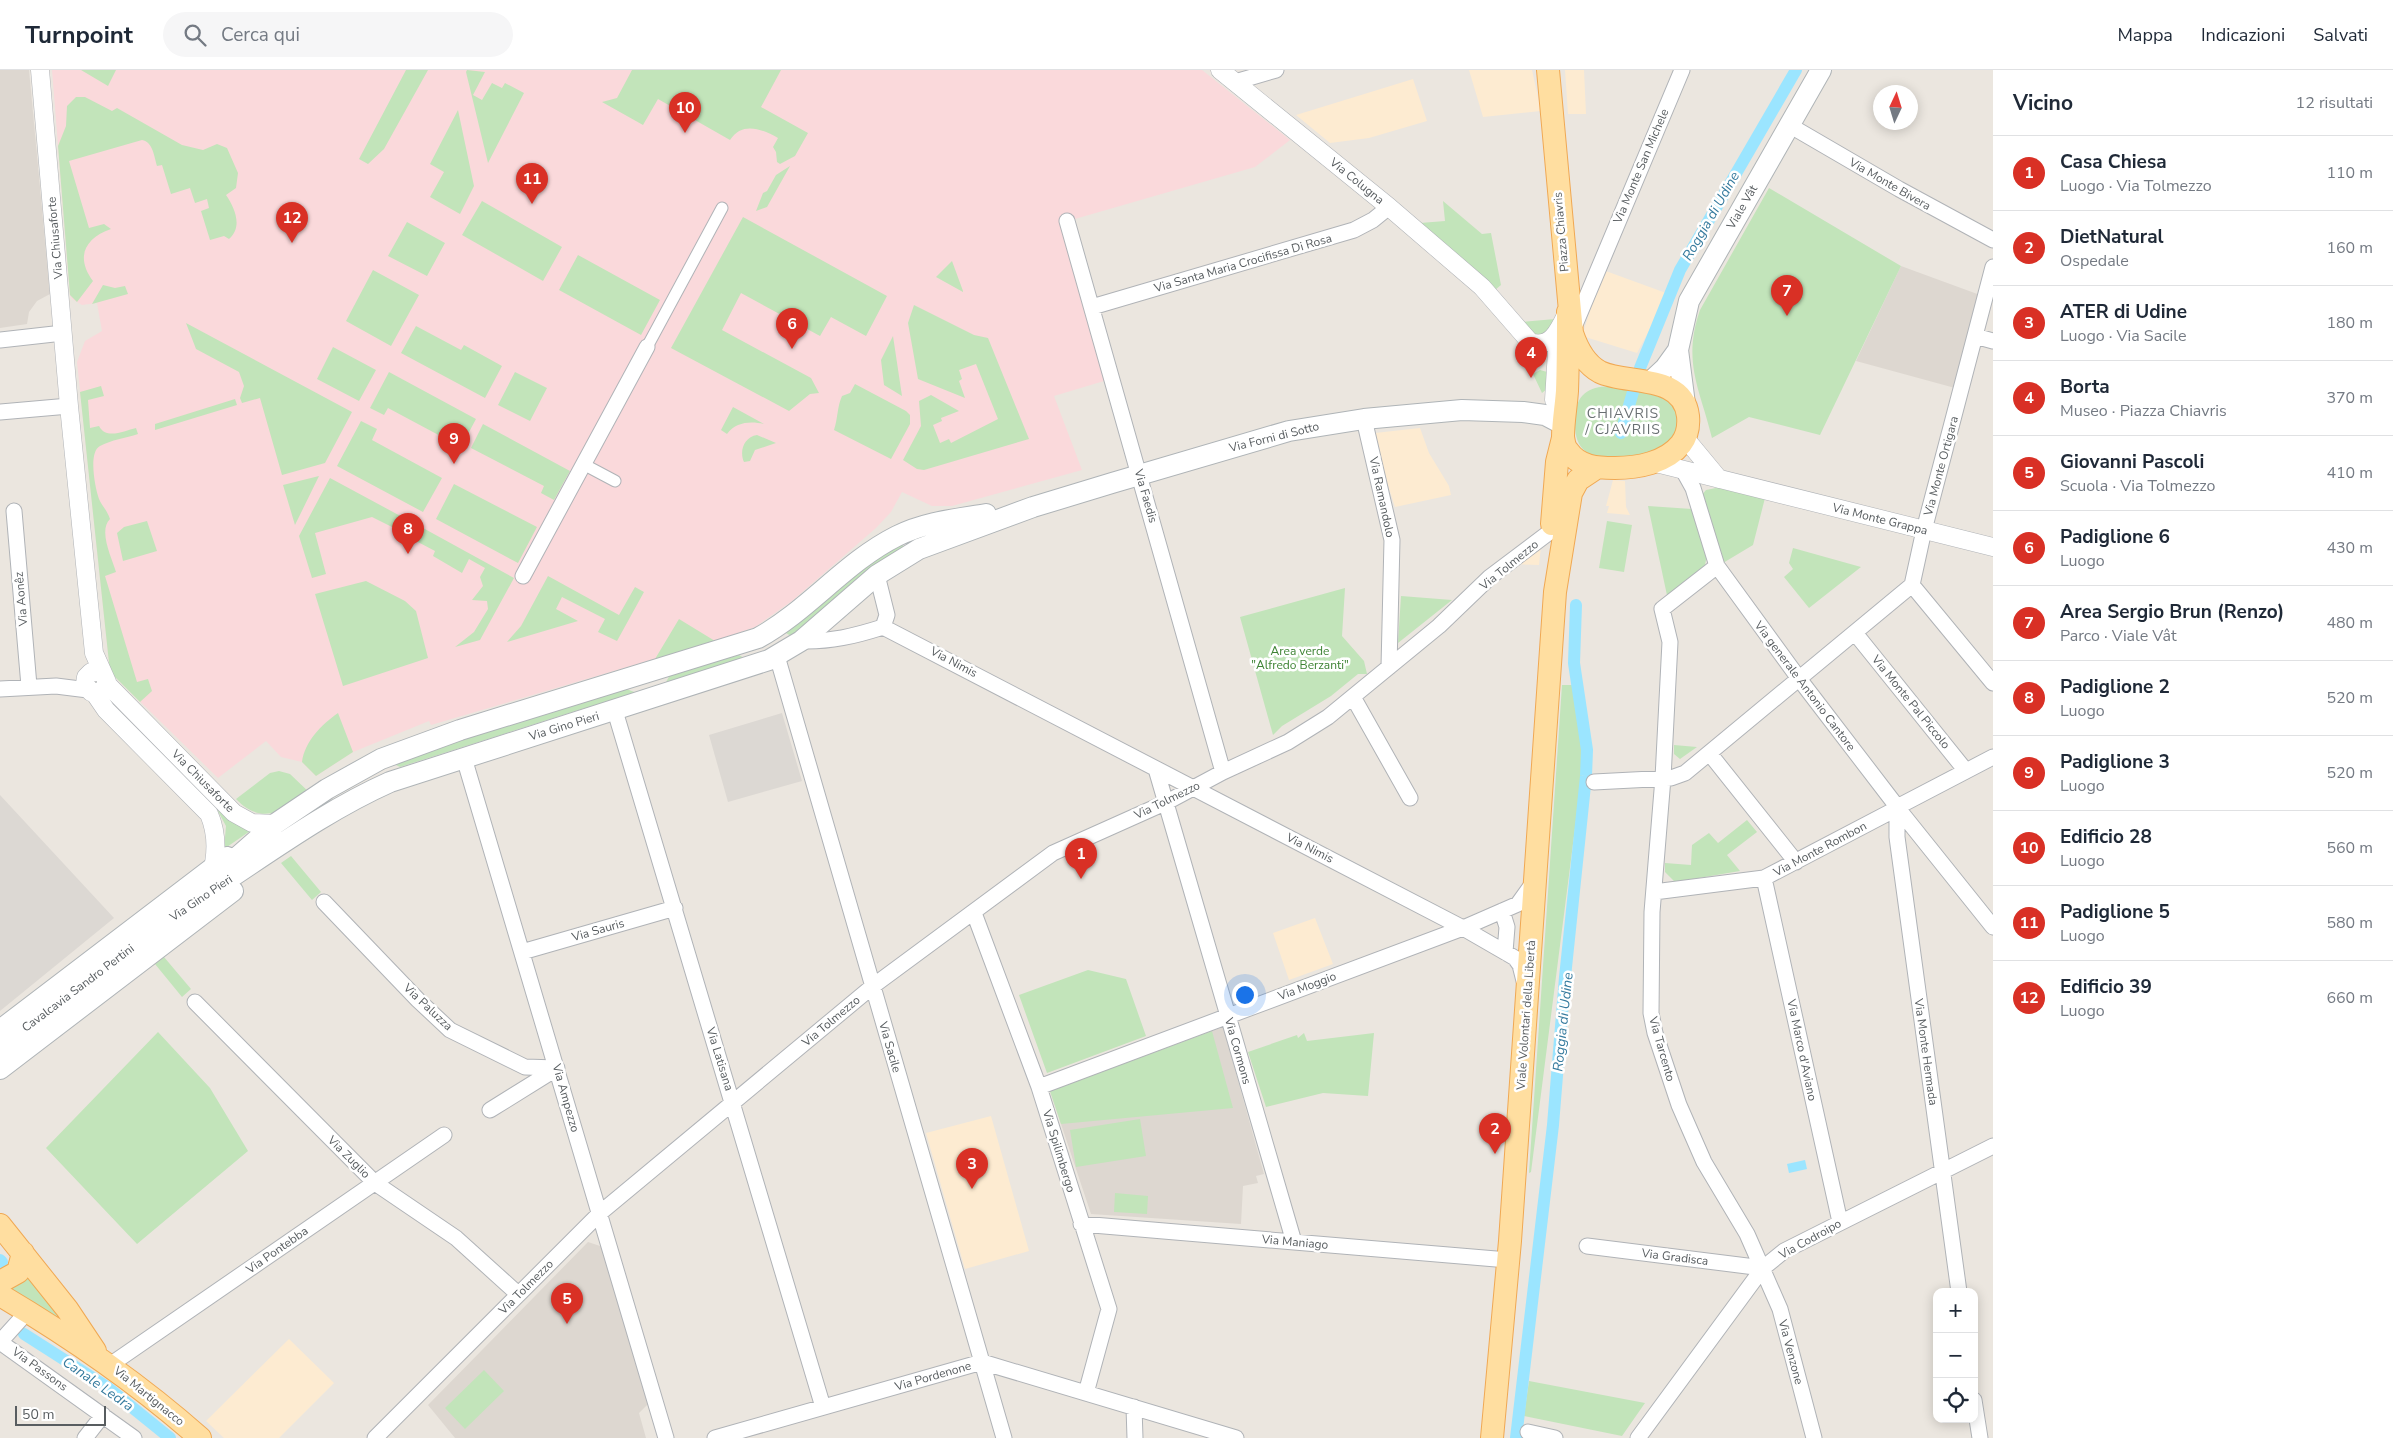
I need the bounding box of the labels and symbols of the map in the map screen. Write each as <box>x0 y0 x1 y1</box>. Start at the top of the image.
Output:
north arrow <box>1873 85 1918 130</box>
pin: 10 <box>669 92 701 133</box>
street label: Via Monte San Michele <box>1609 106 1672 227</box>
street label: Via Colugna <box>1326 154 1387 208</box>
street label: Via Monte Bivera <box>1845 154 1934 214</box>
pin: 11 <box>516 163 548 204</box>
water label: Roggia di Udine <box>1678 168 1744 264</box>
street label: Viale Vât <box>1722 181 1761 233</box>
street label: Piazza Chiavris <box>1550 191 1572 273</box>
street label: Via Chiusaforte <box>43 196 67 281</box>
pin: 12 <box>276 202 308 243</box>
street label: Via Santa Maria Crocifissa Di Rosa <box>1151 230 1334 296</box>
pin: 7 <box>1771 275 1803 316</box>
pin: 6 <box>776 308 808 349</box>
pin: 4 <box>1515 337 1547 378</box>
district label: CHIAVRIS / CJAVRIIS <box>1584 404 1661 439</box>
street label: Via Monte Ortigara <box>1920 414 1962 519</box>
street label: Via Forni di Sotto <box>1226 418 1321 456</box>
pin: 9 <box>438 423 470 464</box>
street label: Via Ramandolo <box>1365 454 1398 539</box>
street label: Via Faedis <box>1130 466 1161 525</box>
street label: Via Monte Grappa <box>1830 499 1929 539</box>
pin: 8 <box>392 513 424 554</box>
street label: Via Tolmezzo <box>1475 536 1542 594</box>
street label: Via Aonêz <box>11 571 31 628</box>
street label: Via generale Antonio Cantore <box>1750 617 1859 754</box>
street label: Via Nimis <box>927 642 980 681</box>
park label: Area verde "Alfredo Berzanti" <box>1251 643 1349 673</box>
street label: Via Monte Pal Piccolo <box>1868 651 1954 752</box>
street label: Via Gino Pieri <box>526 708 601 745</box>
street label: Via Chiusaforte <box>167 745 238 816</box>
street label: Via Tolmezzo <box>1131 777 1203 823</box>
street label: Via Monte Rombon <box>1770 818 1869 881</box>
street label: Via Nimis <box>1283 829 1337 867</box>
pin: 1 <box>1065 838 1097 879</box>
street label: Via Gino Pieri <box>166 871 235 925</box>
street label: Via Sauris <box>569 915 626 945</box>
street label: Cavalcavia Sandro Pertini <box>19 940 137 1036</box>
street label: Viale Volontari della Libertà <box>1513 940 1539 1091</box>
street label: Via Moggio <box>1275 968 1339 1004</box>
water label: Roggia di Udine <box>1548 971 1578 1073</box>
street label: Via Paluzza <box>399 979 456 1034</box>
your location <box>1232 982 1258 1008</box>
street label: Via Tolmezzo <box>798 992 864 1051</box>
street label: Via Marco d'Aviano <box>1783 997 1821 1103</box>
street label: Via Monte Hermada <box>1910 997 1941 1106</box>
street label: Via Tarcento <box>1645 1014 1679 1084</box>
street label: Via Cormons <box>1221 1015 1255 1086</box>
street label: Via Sacile <box>875 1019 905 1074</box>
street label: Via Latisana <box>702 1024 737 1093</box>
street label: Via Ampezzo <box>548 1061 583 1134</box>
street label: Via Spilimbergo <box>1039 1107 1079 1195</box>
pin: 2 <box>1479 1113 1511 1154</box>
street label: Via Zuglio <box>323 1131 374 1182</box>
pin: 3 <box>956 1148 988 1189</box>
street label: Via Codroipo <box>1775 1215 1844 1263</box>
street label: Via Pontebba <box>242 1223 311 1278</box>
street label: Via Maniago <box>1260 1231 1329 1253</box>
street label: Via Gradisca <box>1640 1245 1709 1269</box>
street label: Via Tolmezzo <box>494 1256 557 1319</box>
pin: 5 <box>551 1283 583 1324</box>
street label: Via Venzone <box>1774 1317 1807 1386</box>
street label: Via Passons <box>8 1343 71 1395</box>
water label: Canale Ledra <box>59 1353 137 1415</box>
street label: Via Pordenone <box>892 1357 973 1395</box>
street label: Via Martignacco <box>110 1362 188 1430</box>
scale bar <box>15 1403 106 1426</box>

